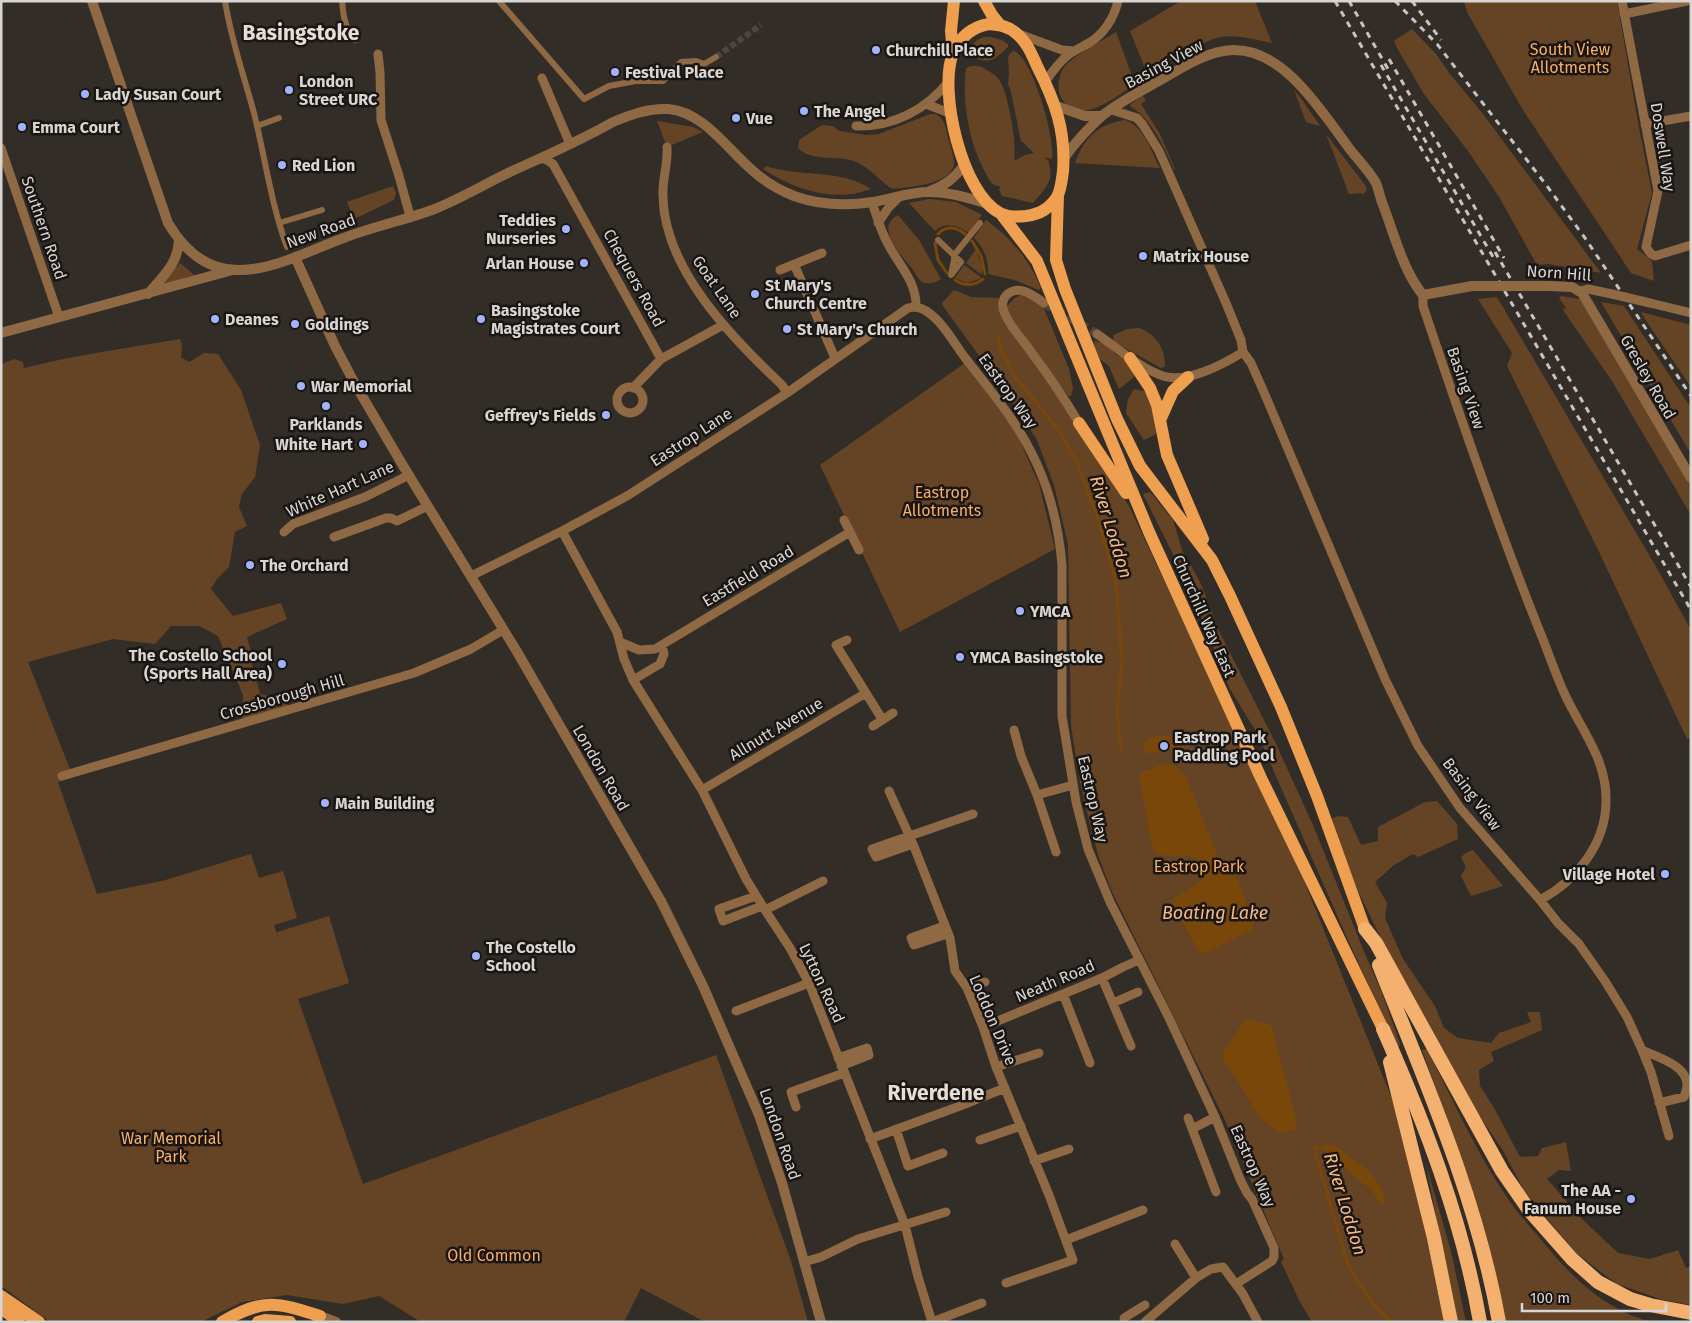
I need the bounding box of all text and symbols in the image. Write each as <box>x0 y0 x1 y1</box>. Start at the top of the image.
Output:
district label: Basingstoke <box>243 20 360 46</box>
street label: Basing View <box>1122 35 1207 93</box>
park label: South View Allotments <box>1530 40 1611 77</box>
place label: Churchill Place <box>886 41 993 60</box>
marker: Churchill Place <box>870 44 882 56</box>
place label: Festival Place <box>625 63 724 82</box>
marker: Festival Place <box>609 66 621 78</box>
place label: London Street URC <box>299 72 378 109</box>
marker: London Street URC <box>283 84 295 96</box>
place label: Lady Susan Court <box>95 85 222 104</box>
marker: Lady Susan Court <box>79 88 91 100</box>
street label: Doswell Way <box>1647 101 1679 193</box>
place label: The Angel <box>814 102 885 121</box>
marker: The Angel <box>798 105 810 117</box>
place label: Vue <box>745 109 773 128</box>
marker: Vue <box>730 112 742 124</box>
place label: Emma Court <box>32 118 121 137</box>
marker: Emma Court <box>16 121 28 133</box>
place label: Red Lion <box>292 156 355 175</box>
marker: Red Lion <box>276 159 288 171</box>
street label: Southern Road <box>17 174 71 282</box>
street label: New Road <box>284 210 358 252</box>
place label: Teddies Nurseries <box>486 211 556 248</box>
marker: Teddies Nurseries <box>560 223 572 235</box>
street label: Chequers Road <box>599 226 669 330</box>
place label: Matrix House <box>1153 247 1249 266</box>
marker: Matrix House <box>1137 250 1149 262</box>
street label: Goat Lane <box>688 252 746 322</box>
place label: Arlan House <box>485 254 574 273</box>
marker: Arlan House <box>578 257 590 269</box>
street label: Norn Hill <box>1526 261 1592 285</box>
place label: St Mary's Church Centre <box>765 276 867 313</box>
marker: St Mary's Church Centre <box>749 288 761 300</box>
place label: Basingstoke Magistrates Court <box>491 301 621 338</box>
place label: Deanes <box>225 310 279 329</box>
marker: Deanes <box>209 313 221 325</box>
marker: Basingstoke Magistrates Court <box>475 313 487 325</box>
place label: Goldings <box>305 315 369 334</box>
marker: Goldings <box>289 318 301 330</box>
place label: St Mary's Church <box>797 320 918 339</box>
marker: St Mary's Church <box>781 323 793 335</box>
street label: Gresley Road <box>1616 331 1680 423</box>
street label: Basing View <box>1443 344 1489 432</box>
street label: Eastrop Way <box>974 350 1042 432</box>
place label: War Memorial <box>311 377 412 396</box>
marker: War Memorial <box>295 380 307 392</box>
marker: Parklands <box>320 400 332 412</box>
street label: Eastrop Lane <box>647 404 735 470</box>
place label: Geffrey's Fields <box>485 406 596 425</box>
marker: Geffrey's Fields <box>600 409 612 421</box>
place label: Parklands <box>290 415 363 434</box>
place label: White Hart <box>275 435 354 454</box>
marker: White Hart <box>357 438 369 450</box>
street label: White Hart Lane <box>283 457 397 521</box>
water label: River Loddon <box>1085 473 1137 581</box>
park label: Eastrop Allotments <box>903 483 981 520</box>
street label: Eastfield Road <box>699 541 797 611</box>
street label: Churchill Way East <box>1169 552 1240 680</box>
place label: The Orchard <box>260 556 349 575</box>
marker: The Orchard <box>244 559 256 571</box>
place label: YMCA <box>1029 602 1071 621</box>
marker: YMCA <box>1014 605 1026 617</box>
place label: The Costello School (Sports Hall Area) <box>129 646 272 683</box>
place label: YMCA Basingstoke <box>969 648 1103 667</box>
marker: YMCA Basingstoke <box>954 651 966 663</box>
marker: The Costello School (Sports Hall Area) <box>276 658 288 670</box>
street label: Crossborough Hill <box>218 670 347 724</box>
street label: Allnutt Avenue <box>726 694 826 764</box>
street label: London Road <box>569 722 633 814</box>
place label: Eastrop Park Paddling Pool <box>1174 728 1275 765</box>
marker: Eastrop Park Paddling Pool <box>1158 740 1170 752</box>
street label: Eastrop Way <box>1074 754 1112 844</box>
street label: Basing View <box>1439 754 1506 834</box>
place label: Main Building <box>335 794 434 813</box>
marker: Main Building <box>319 797 331 809</box>
park label: Eastrop Park <box>1154 857 1245 876</box>
place label: Village Hotel <box>1562 865 1655 884</box>
marker: Village Hotel <box>1659 868 1671 880</box>
water label: Boating Lake <box>1162 902 1268 924</box>
place label: The Costello School <box>486 938 576 975</box>
street label: Lytton Road <box>795 940 849 1026</box>
marker: The Costello School <box>470 950 482 962</box>
street label: Neath Road <box>1012 956 1098 1006</box>
street label: Loddon Drive <box>965 972 1021 1068</box>
district label: Riverdene <box>888 1080 985 1106</box>
street label: London Road <box>755 1086 805 1182</box>
street label: Eastrop Way <box>1226 1122 1280 1210</box>
park label: War Memorial Park <box>121 1129 221 1166</box>
water label: River Loddon <box>1319 1150 1371 1258</box>
place label: The AA - Fanum House <box>1524 1181 1621 1218</box>
marker: The AA - Fanum House <box>1625 1193 1637 1205</box>
park label: Old Common <box>447 1246 541 1265</box>
scale bar <box>1522 1280 1666 1312</box>
text: 100 m <box>1530 1289 1570 1307</box>

